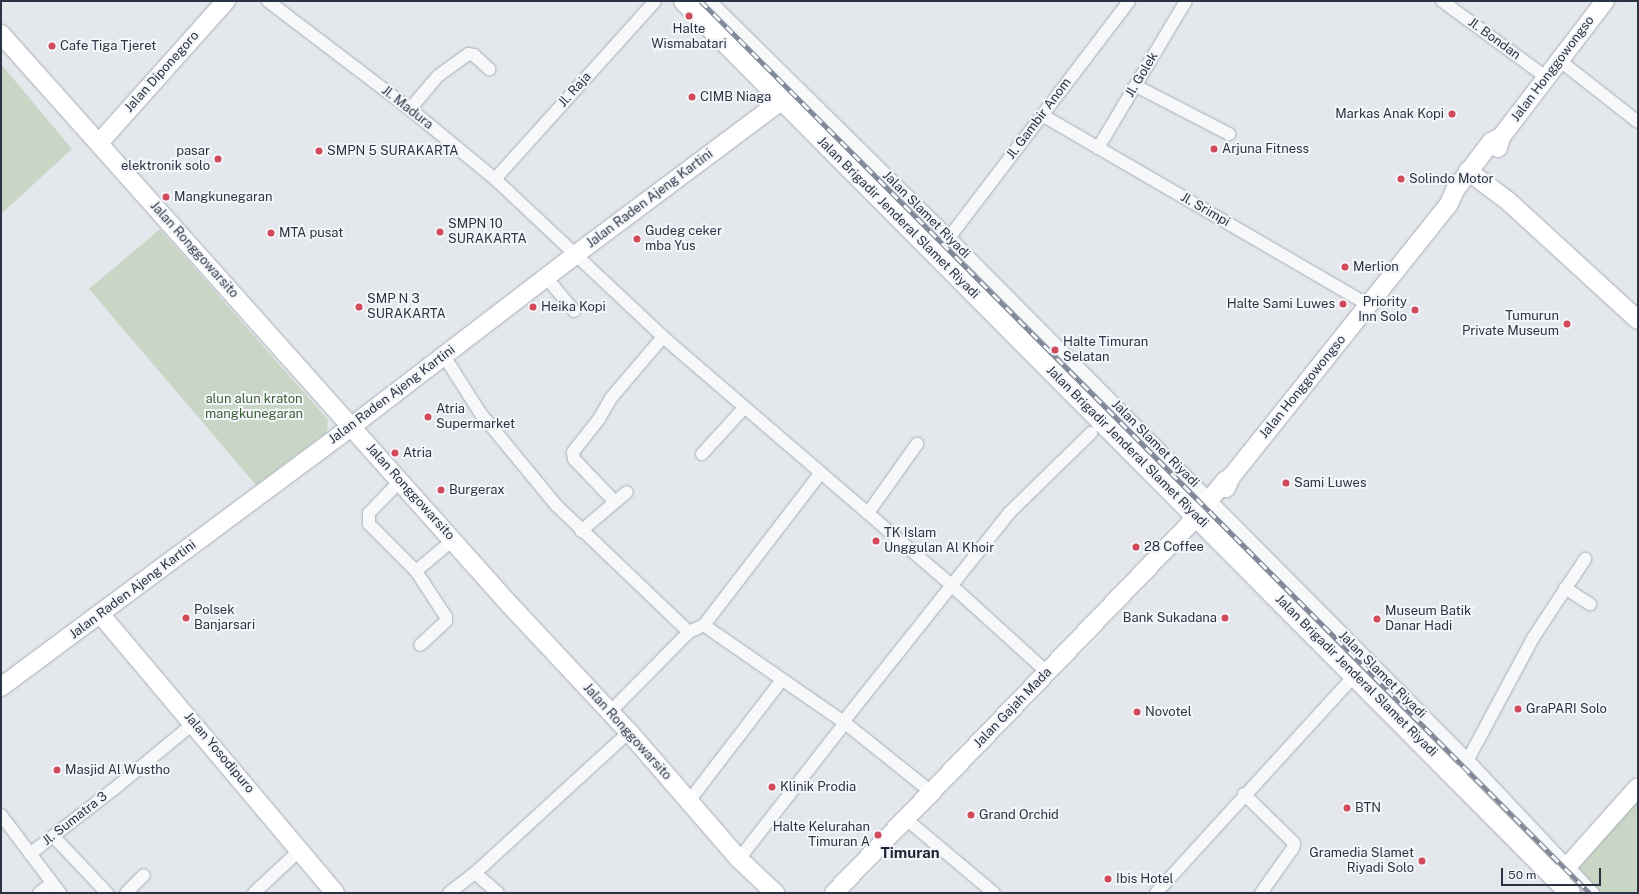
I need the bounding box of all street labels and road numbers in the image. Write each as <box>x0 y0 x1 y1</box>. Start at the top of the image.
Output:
street label: Jalan Honggowongso <box>1508 13 1598 125</box>
street label: Jl. Bondan <box>1465 15 1523 63</box>
street label: Jalan Diponegoro <box>121 28 203 116</box>
street label: Jl. Golek <box>1122 49 1162 101</box>
street label: Jl. Raja <box>555 69 595 111</box>
street label: Jl. Gambir Anom <box>1003 75 1075 163</box>
street label: Jl. Madura <box>378 83 436 133</box>
street label: Jalan Brigadir Jenderal Slamet Riyadi <box>814 134 982 302</box>
street label: Jalan Raden Ajeng Kartini <box>584 146 716 252</box>
street label: Jalan Slamet Riyadi <box>879 168 973 262</box>
street label: Jl. Srimpi <box>1178 190 1232 230</box>
street label: Jalan Ronggowarsito <box>146 198 242 302</box>
street label: Jalan Honggowongso <box>1257 332 1349 442</box>
street label: Jalan Raden Ajeng Kartini <box>326 342 458 448</box>
street label: Jalan Brigadir Jenderal Slamet Riyadi <box>1043 363 1211 531</box>
street label: Jalan Slamet Riyadi <box>1108 397 1202 491</box>
street label: Jalan Ronggowarsito <box>362 440 458 544</box>
street label: Jalan Raden Ajeng Kartini <box>67 537 199 643</box>
street label: Jalan Brigadir Jenderal Slamet Riyadi <box>1272 592 1440 760</box>
street label: Jalan Slamet Riyadi <box>1335 628 1429 722</box>
street label: Jalan Gajah Mada <box>971 665 1055 751</box>
street label: Jalan Ronggowarsito <box>579 680 675 784</box>
street label: Jalan Yosodipuro <box>181 709 257 797</box>
street label: Jl. Sumatra 3 <box>39 789 111 849</box>

